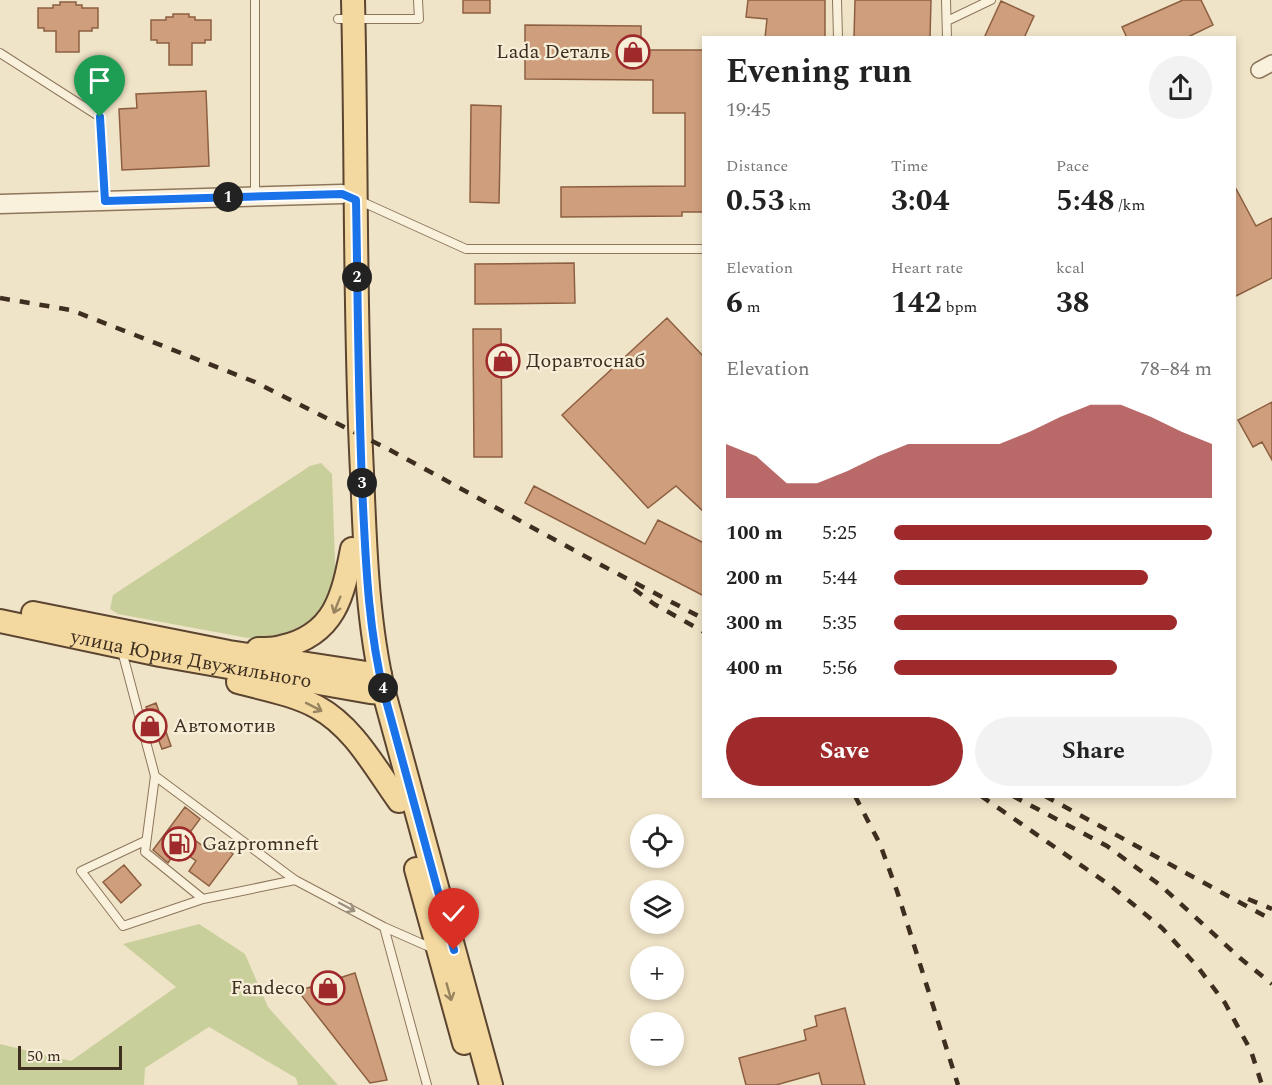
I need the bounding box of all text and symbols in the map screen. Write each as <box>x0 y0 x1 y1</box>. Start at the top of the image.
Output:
shop icon: Lada Dеталь <box>615 34 651 70</box>
place label: Lada Dеталь <box>496 37 610 67</box>
text: Evening run <box>726 47 912 97</box>
pin <box>74 55 125 117</box>
button: share <box>1149 56 1212 119</box>
icon: arrive <box>83 64 116 97</box>
text: 19:45 <box>726 95 771 125</box>
text: Distance <box>726 154 788 178</box>
text: Time <box>891 154 928 178</box>
text: Pace <box>1056 154 1089 178</box>
text: 0.53 <box>726 178 785 224</box>
text: 3:04 <box>891 178 950 224</box>
text: 5:48 <box>1056 178 1115 224</box>
pin: 1 <box>213 182 243 212</box>
text: 1 <box>224 185 232 209</box>
text: km <box>785 193 811 217</box>
text: /km <box>1115 193 1145 217</box>
text: Elevation <box>726 256 793 280</box>
text: Heart rate <box>891 256 963 280</box>
text: kcal <box>1056 256 1085 280</box>
pin: 2 <box>342 262 372 292</box>
text: 2 <box>353 265 361 289</box>
text: 6 <box>726 280 743 326</box>
text: 142 <box>891 280 942 326</box>
text: 38 <box>1056 280 1090 326</box>
text: m <box>743 295 761 319</box>
text: bpm <box>942 295 977 319</box>
shop icon: Доравтоснаб <box>485 343 521 379</box>
place label: Доравтоснаб <box>526 346 645 376</box>
text: Elevation <box>726 354 810 384</box>
text: 78–84 m <box>1140 354 1212 384</box>
pin: 3 <box>347 468 377 498</box>
text: 3 <box>358 471 366 495</box>
text: 100 m <box>726 518 783 548</box>
text: 5:25 <box>822 518 857 548</box>
text: 200 m <box>726 563 783 593</box>
text: 5:44 <box>822 563 857 593</box>
one-way arrow <box>331 595 342 614</box>
text: 300 m <box>726 608 783 638</box>
text: 5:35 <box>822 608 857 638</box>
street label: улица Юрия Двужильного <box>67 621 314 696</box>
text: 400 m <box>726 653 783 683</box>
text: 5:56 <box>822 653 857 683</box>
pin: 4 <box>368 673 398 703</box>
text: 4 <box>379 676 387 700</box>
one-way arrow <box>305 702 323 714</box>
shop icon: Автомотив <box>132 708 168 744</box>
place label: Автомотив <box>173 711 275 741</box>
button: Save <box>726 717 963 786</box>
button: Share <box>975 717 1212 786</box>
map controls <box>630 814 684 1066</box>
button: locate <box>630 814 684 868</box>
fuel station icon: Gazpromneft <box>161 826 197 862</box>
place label: Gazpromneft <box>202 829 319 859</box>
button: layers <box>630 880 684 934</box>
pin <box>428 888 479 950</box>
icon: check <box>437 897 470 930</box>
one-way arrow <box>337 902 355 913</box>
button: + <box>630 946 684 1000</box>
shop icon: Fandeco <box>310 970 346 1006</box>
place label: Fandeco <box>230 973 305 1003</box>
one-way arrow <box>444 982 455 1001</box>
button: − <box>630 1012 684 1066</box>
scale bar <box>18 1043 122 1070</box>
text: 50 m <box>27 1044 61 1068</box>

